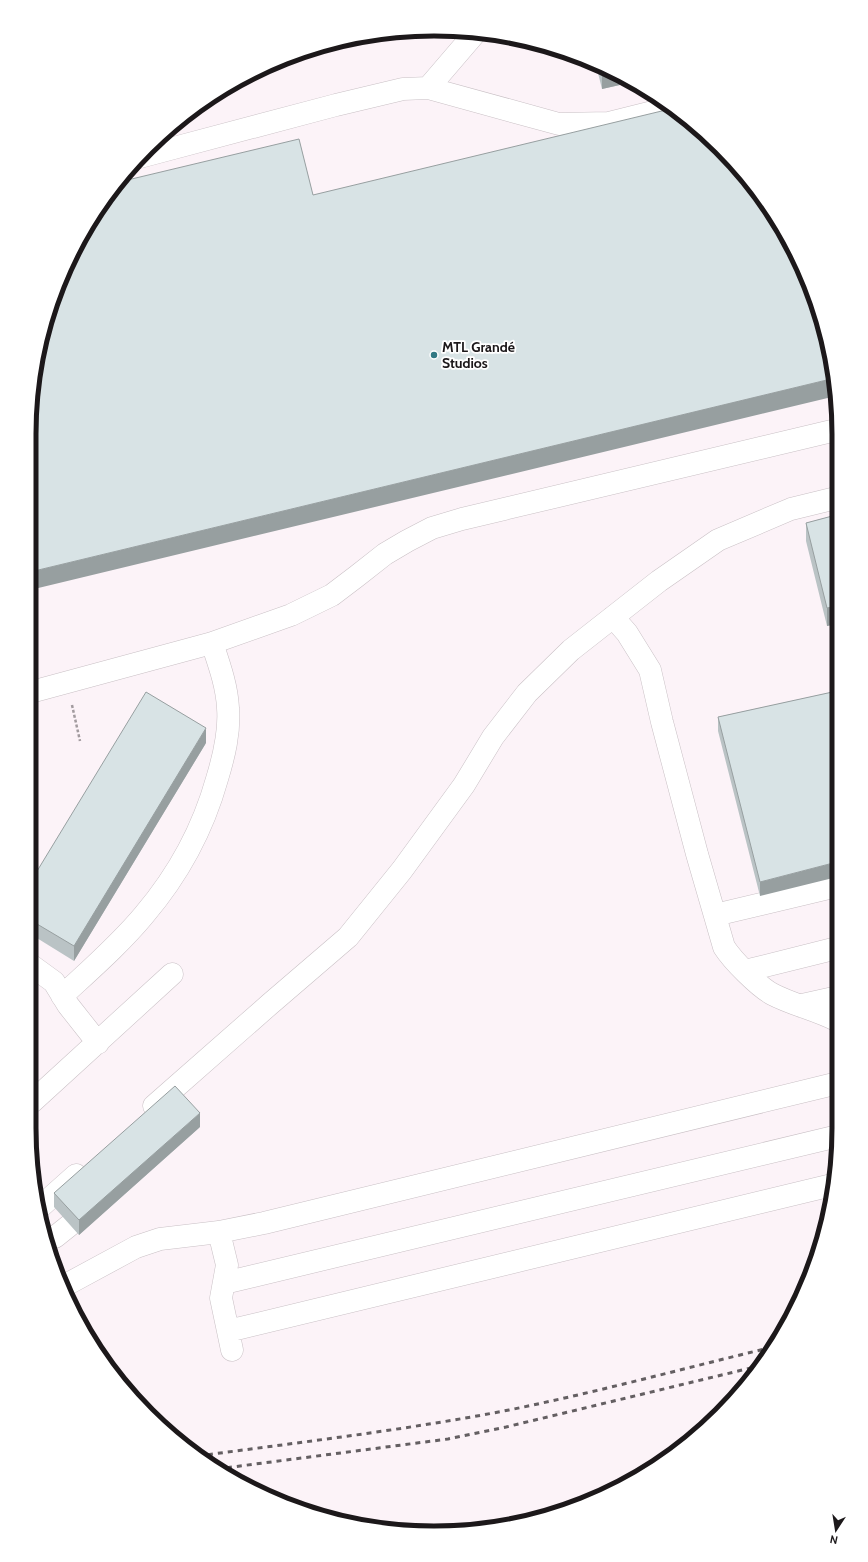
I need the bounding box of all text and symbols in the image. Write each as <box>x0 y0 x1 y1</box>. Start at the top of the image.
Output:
place label: MTL Grandé Studios <box>442 338 515 372</box>
marker: MTL Grandé Studios <box>429 350 439 360</box>
north arrow <box>816 1510 856 1550</box>
text: N <box>829 1532 839 1547</box>

